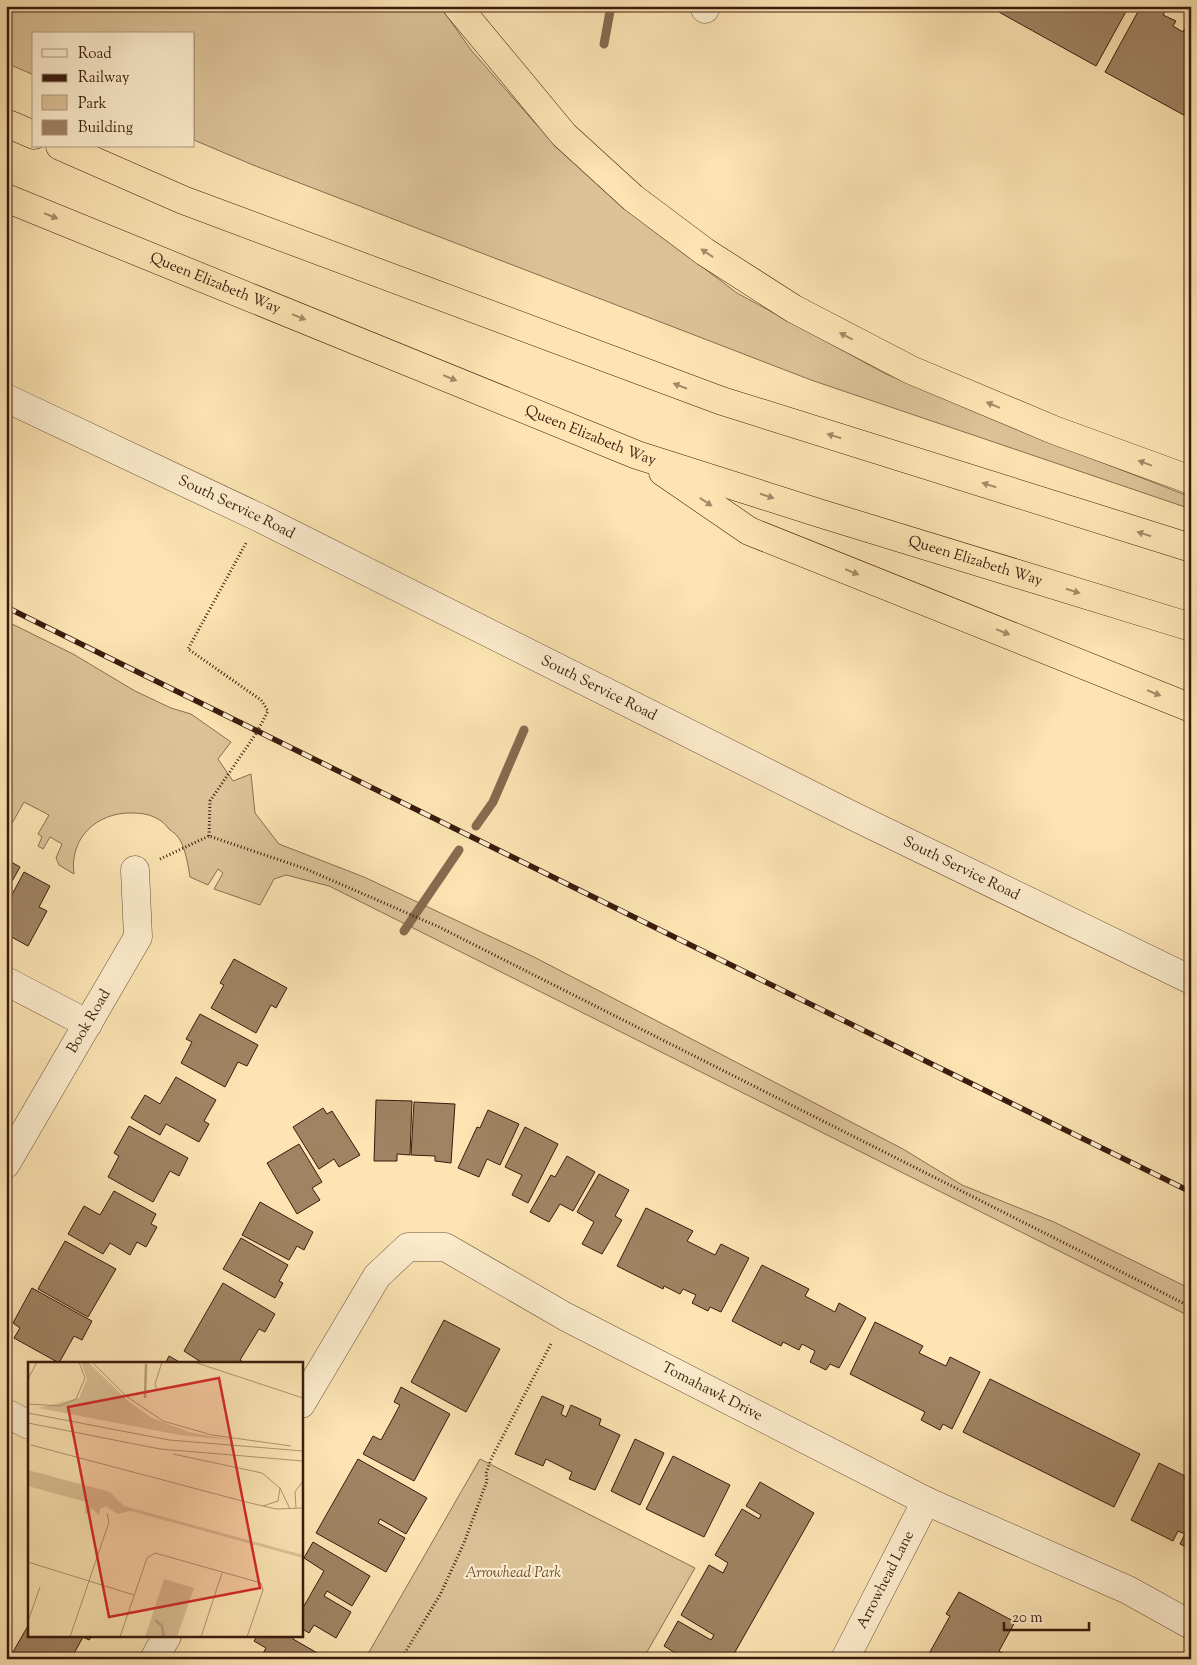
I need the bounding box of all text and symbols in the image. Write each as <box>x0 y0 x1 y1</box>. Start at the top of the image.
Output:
legend <box>32 32 195 148</box>
text: Road <box>78 44 112 65</box>
text: Railway <box>78 68 130 89</box>
text: Park <box>78 94 107 115</box>
text: Building <box>78 118 133 139</box>
one-way arrow <box>44 213 59 221</box>
street label: Queen Elizabeth Way <box>147 247 284 319</box>
one-way arrow <box>700 248 714 258</box>
one-way arrow <box>292 313 307 321</box>
one-way arrow <box>839 332 853 340</box>
one-way arrow <box>443 375 457 383</box>
one-way arrow <box>672 382 687 390</box>
street label: Queen Elizabeth Way <box>522 400 659 471</box>
one-way arrow <box>985 401 1000 409</box>
one-way arrow <box>826 432 841 440</box>
one-way arrow <box>1137 459 1152 467</box>
street label: South Service Road <box>175 470 299 545</box>
one-way arrow <box>982 481 997 488</box>
one-way arrow <box>760 493 775 501</box>
one-way arrow <box>700 497 713 507</box>
one-way arrow <box>1137 529 1152 537</box>
street label: Queen Elizabeth Way <box>906 531 1046 592</box>
one-way arrow <box>845 568 860 576</box>
one-way arrow <box>1065 587 1080 595</box>
one-way arrow <box>996 629 1010 637</box>
street label: South Service Road <box>537 650 661 726</box>
one-way arrow <box>1147 689 1161 697</box>
street label: South Service Road <box>899 831 1024 906</box>
street label: Book Road <box>62 985 116 1057</box>
street label: Tomahawk Drive <box>658 1357 766 1426</box>
inset map <box>28 1362 302 1638</box>
street label: Arrowhead Lane <box>852 1527 920 1633</box>
park label: Arrowhead Park <box>465 1563 561 1584</box>
scale bar <box>1004 1600 1090 1632</box>
text: 20 m <box>1012 1608 1043 1629</box>

